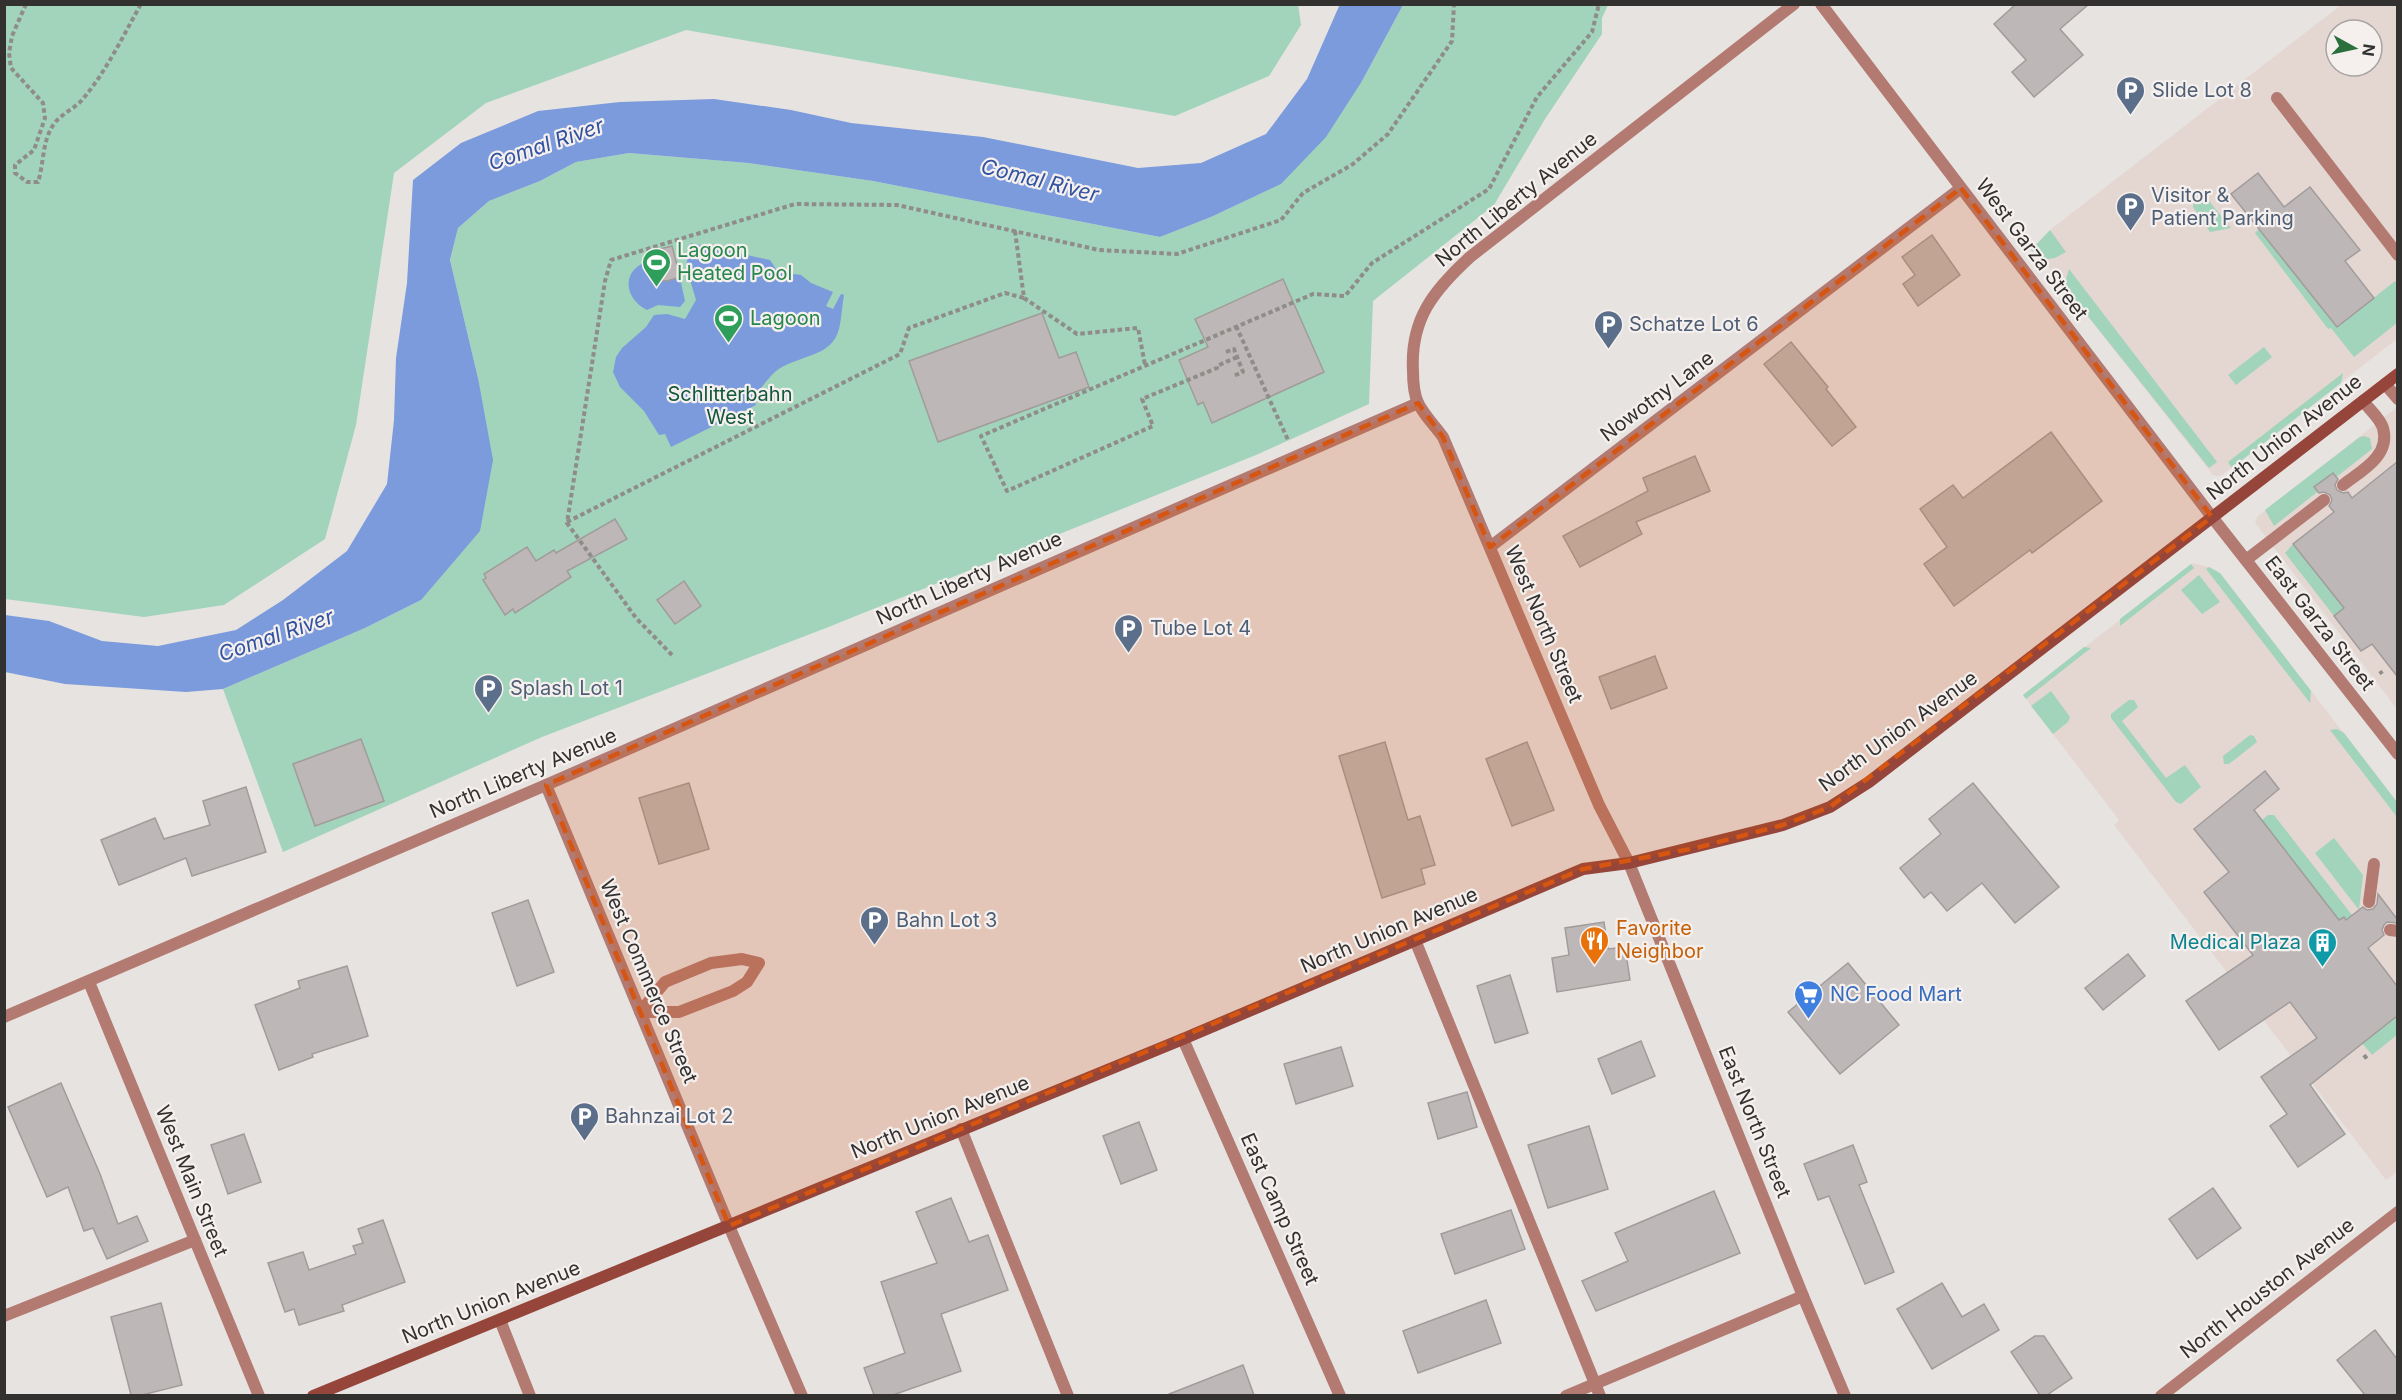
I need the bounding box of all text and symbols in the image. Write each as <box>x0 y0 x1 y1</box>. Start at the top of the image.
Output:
north arrow <box>2324 18 2384 78</box>
text: N <box>2358 43 2380 58</box>
parking icon: Slide Lot 8 <box>2115 74 2147 116</box>
place label: Slide Lot 8 <box>2152 78 2252 102</box>
water label: Comal River <box>485 112 608 175</box>
street label: North Liberty Avenue <box>1430 126 1602 272</box>
water label: Comal River <box>979 153 1102 207</box>
street label: West Garza Street <box>1971 173 2093 325</box>
place label: Visitor & Patient Parking <box>2151 183 2294 230</box>
parking icon: Visitor & Patient Parking <box>2114 190 2146 232</box>
place label: Lagoon Heated Pool <box>677 238 792 285</box>
sports icon: Lagoon Heated Pool <box>640 246 672 288</box>
sports icon: Lagoon <box>713 302 745 344</box>
place label: Lagoon <box>750 306 821 330</box>
parking icon: Schatze Lot 6 <box>1592 308 1624 350</box>
place label: Schatze Lot 6 <box>1629 312 1759 336</box>
street label: Nowotny Lane <box>1596 346 1718 446</box>
street label: North Union Avenue <box>2202 369 2366 505</box>
park label: Schlitterbahn West <box>668 382 793 429</box>
street label: North Liberty Avenue <box>872 526 1066 630</box>
street label: West North Street <box>1500 542 1588 707</box>
street label: East Garza Street <box>2260 551 2380 695</box>
water label: Comal River <box>215 603 338 666</box>
parking icon: Tube Lot 4 <box>1113 612 1145 654</box>
place label: Tube Lot 4 <box>1150 616 1251 640</box>
street label: North Union Avenue <box>1814 665 1982 797</box>
parking icon: Splash Lot 1 <box>473 672 505 714</box>
place label: Splash Lot 1 <box>510 676 623 700</box>
street label: North Liberty Avenue <box>426 723 620 823</box>
street label: West Commerce Street <box>595 876 703 1087</box>
street label: North Union Avenue <box>1297 882 1481 978</box>
parking icon: Bahn Lot 3 <box>859 904 891 946</box>
place label: Bahn Lot 3 <box>896 908 997 932</box>
place label: Favorite Neighbor <box>1616 916 1704 963</box>
restaurant icon: Favorite Neighbor <box>1579 924 1611 966</box>
building icon: Medical Plaza <box>2306 926 2338 968</box>
place label: Medical Plaza <box>2170 930 2301 954</box>
supermarket icon: NC Food Mart <box>1793 978 1825 1020</box>
place label: NC Food Mart <box>1830 982 1962 1006</box>
street label: East North Street <box>1714 1043 1797 1202</box>
street label: North Union Avenue <box>847 1070 1033 1164</box>
parking icon: Bahnzai Lot 2 <box>568 1100 600 1142</box>
street label: West Main Street <box>151 1102 233 1261</box>
place label: Bahnzai Lot 2 <box>605 1104 733 1128</box>
street label: East Camp Street <box>1236 1129 1324 1289</box>
street label: North Houston Avenue <box>2175 1213 2359 1363</box>
street label: North Union Avenue <box>398 1255 584 1349</box>

